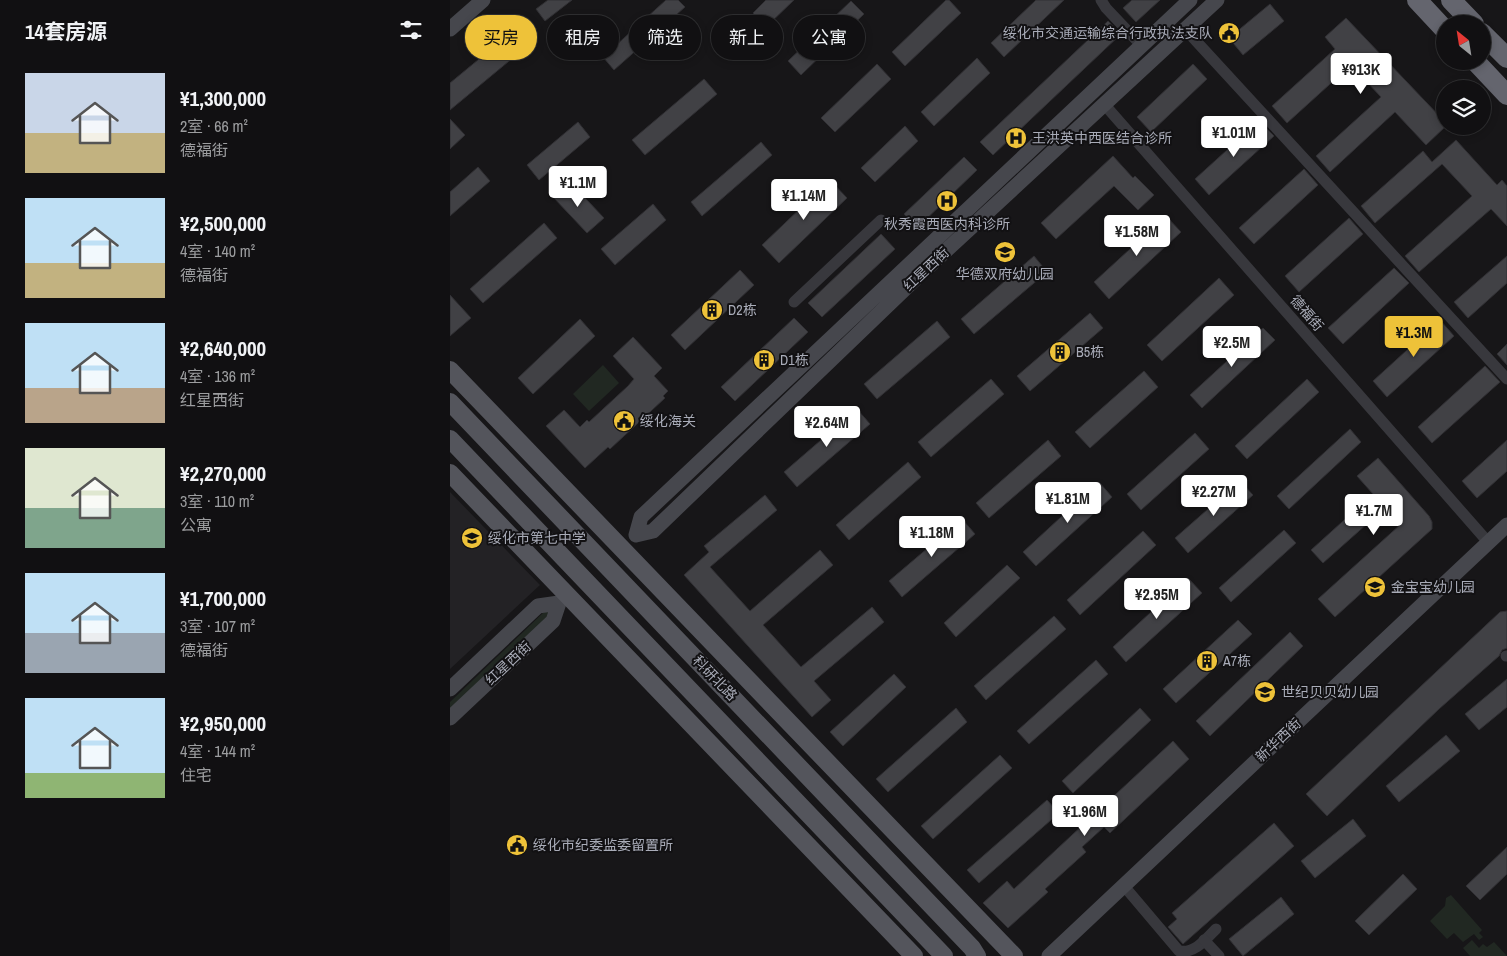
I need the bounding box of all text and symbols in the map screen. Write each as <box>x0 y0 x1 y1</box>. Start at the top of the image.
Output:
chip: 买房 <box>465 15 537 60</box>
chip: 租房 <box>547 15 619 60</box>
chip: 筛选 <box>629 15 701 60</box>
chip: 新上 <box>711 15 783 60</box>
chip: 公寓 <box>793 15 865 60</box>
north arrow <box>1436 15 1491 70</box>
map controls <box>1436 15 1491 135</box>
icon: filters <box>397 16 425 44</box>
text: 14套房源 <box>25 17 107 46</box>
public building icon: 绥化市交通运输综合行政执法支队 <box>1217 21 1241 45</box>
place label: 绥化市交通运输综合行政执法支队 <box>1003 24 1213 42</box>
pin: ¥913K <box>1326 52 1396 95</box>
text: ¥913K <box>1342 58 1380 80</box>
button: layers <box>1436 80 1491 135</box>
text: ¥1,300,000 <box>180 84 266 113</box>
icon: home <box>65 93 125 153</box>
text: 2室 · 66 m² <box>180 115 248 137</box>
pin: ¥1.01M <box>1193 116 1275 158</box>
text: ¥1.01M <box>1212 121 1256 143</box>
hospital icon: 王洪英中西医结合诊所 <box>1004 126 1028 150</box>
place label: 王洪英中西医结合诊所 <box>1032 129 1172 147</box>
text: 德福街 <box>180 139 228 161</box>
pin: ¥1.1M <box>543 166 613 208</box>
text: ¥1.1M <box>560 171 596 193</box>
pin: ¥1.14M <box>763 178 845 221</box>
text: ¥1.14M <box>782 184 826 206</box>
hospital icon: 秋秀霞西医内科诊所 <box>935 189 959 213</box>
text: ¥2,500,000 <box>180 209 266 238</box>
pin: ¥1.58M <box>1096 214 1178 257</box>
place label: 秋秀霞西医内科诊所 <box>884 215 1010 233</box>
icon: home <box>65 218 125 278</box>
text: ¥1.58M <box>1115 220 1159 242</box>
text: 4室 · 140 m² <box>180 240 255 262</box>
school or university icon: 华德双府幼儿园 <box>993 240 1017 264</box>
street label: 红星西街 <box>899 243 953 295</box>
text: 德福街 <box>180 264 228 286</box>
place label: 华德双府幼儿园 <box>956 265 1054 283</box>
street label: 德福街 <box>1286 291 1328 335</box>
building icon: D2栋 <box>700 298 724 322</box>
place label: D2栋 <box>728 301 757 319</box>
pin: ¥1.3M <box>1379 316 1449 358</box>
text: ¥1.3M <box>1396 321 1432 343</box>
pin: ¥2.5M <box>1197 326 1267 368</box>
text: ¥2.5M <box>1214 331 1250 353</box>
text: ¥2,640,000 <box>180 334 266 363</box>
building icon: B5栋 <box>1048 340 1072 364</box>
icon: home <box>65 343 125 403</box>
place label: B5栋 <box>1076 343 1104 361</box>
building icon: D1栋 <box>752 348 776 372</box>
place label: D1栋 <box>780 351 809 369</box>
text: 4室 · 136 m² <box>180 365 255 387</box>
text: 红星西街 <box>180 389 244 411</box>
pin: ¥2.64M <box>786 406 868 448</box>
public building icon: 绥化海关 <box>612 409 636 433</box>
text: ¥2.64M <box>805 411 849 433</box>
place label: 绥化海关 <box>640 412 696 430</box>
text: ¥2,270,000 <box>180 459 266 488</box>
icon: home <box>65 468 125 528</box>
pin: ¥2.27M <box>1173 474 1255 517</box>
text: ¥2.27M <box>1192 480 1236 502</box>
pin: ¥1.81M <box>1027 482 1109 524</box>
text: ¥1.81M <box>1046 487 1090 509</box>
text: 3室 · 110 m² <box>180 490 254 512</box>
pin: ¥1.7M <box>1339 494 1409 536</box>
text: ¥1.7M <box>1356 499 1392 521</box>
text: 公寓 <box>180 514 212 536</box>
pin: ¥1.18M <box>891 516 973 558</box>
text: ¥1.18M <box>910 521 954 543</box>
school or university icon: 绥化市第七中学 <box>460 526 484 550</box>
place label: 绥化市第七中学 <box>488 529 586 547</box>
school or university icon: 金宝宝幼儿园 <box>1363 575 1387 599</box>
pin: ¥2.95M <box>1116 578 1198 620</box>
place label: 金宝宝幼儿园 <box>1391 578 1475 596</box>
text: ¥2.95M <box>1135 583 1179 605</box>
text: ¥1,700,000 <box>180 584 266 613</box>
icon: home <box>65 593 125 653</box>
text: 3室 · 107 m² <box>180 615 255 637</box>
street label: 红星西街 <box>481 637 535 689</box>
text: 德福街 <box>180 639 228 661</box>
building icon: A7栋 <box>1195 649 1219 673</box>
street label: 科研北路 <box>689 652 741 704</box>
place label: A7栋 <box>1222 652 1251 670</box>
school or university icon: 世纪贝贝幼儿园 <box>1253 680 1277 704</box>
place label: 世纪贝贝幼儿园 <box>1281 683 1379 701</box>
text: ¥2,950,000 <box>180 709 266 738</box>
street label: 新华西街 <box>1251 714 1305 766</box>
icon: home <box>65 718 125 778</box>
text: 4室 · 144 m² <box>180 740 255 762</box>
text: 住宅 <box>180 764 212 786</box>
pin: ¥1.96M <box>1044 794 1126 837</box>
text: ¥1.96M <box>1063 800 1107 822</box>
public building icon: 绥化市纪委监委留置所 <box>505 833 529 857</box>
place label: 绥化市纪委监委留置所 <box>533 836 673 854</box>

